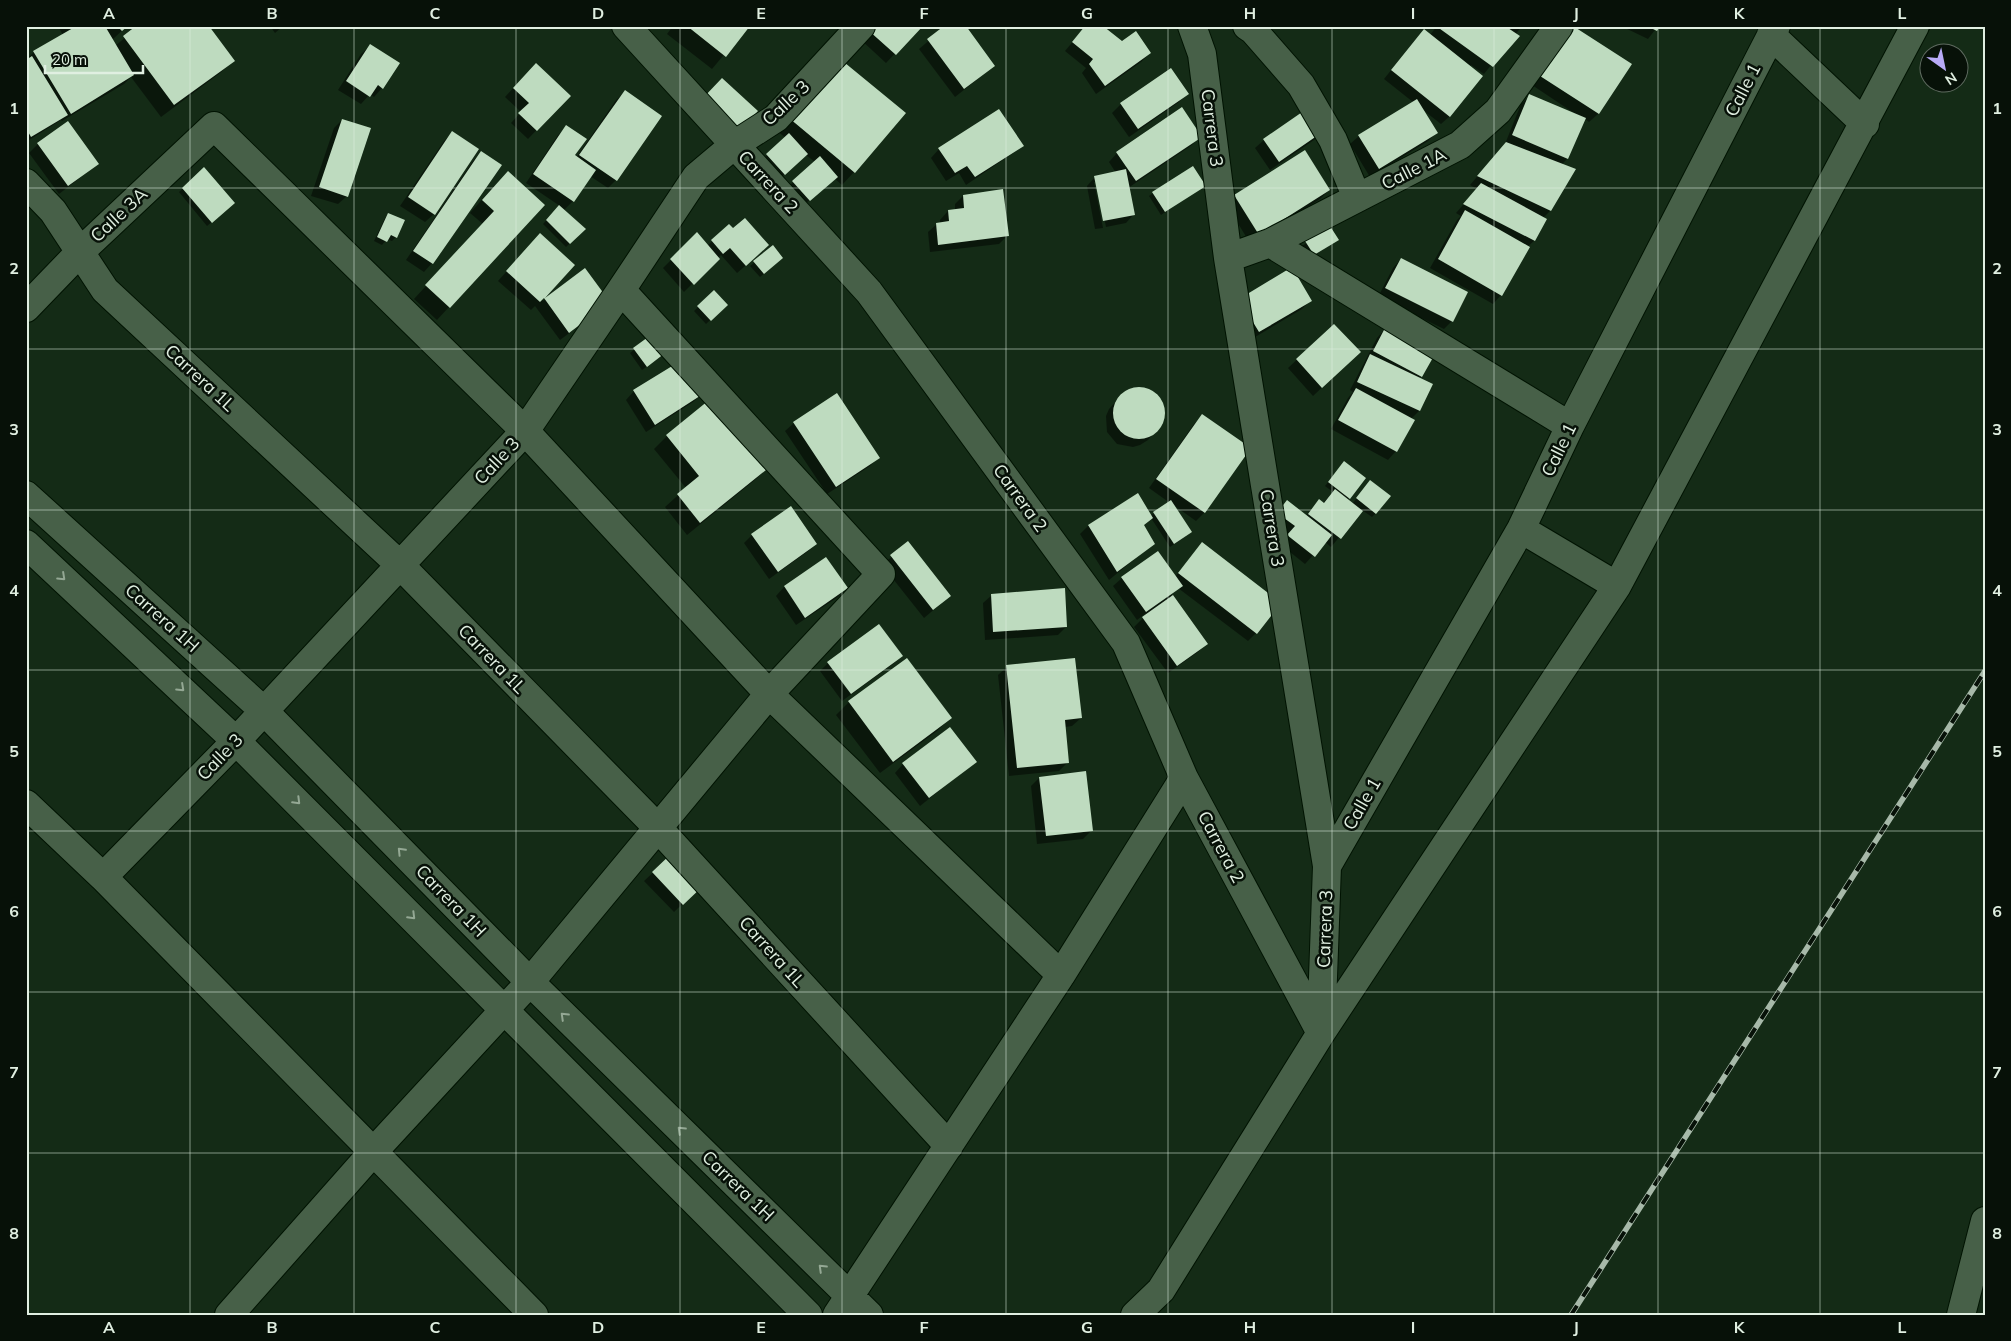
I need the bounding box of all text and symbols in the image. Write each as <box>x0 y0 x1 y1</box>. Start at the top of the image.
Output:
text: A <box>103 3 115 23</box>
text: B <box>266 3 278 23</box>
text: C <box>430 3 441 23</box>
text: D <box>592 3 604 23</box>
text: E <box>756 3 766 23</box>
text: F <box>919 3 929 23</box>
text: G <box>1081 3 1093 23</box>
text: H <box>1244 3 1256 23</box>
text: I <box>1411 3 1415 23</box>
text: J <box>1573 3 1579 23</box>
text: K <box>1734 3 1746 23</box>
text: L <box>1898 3 1907 23</box>
scale bar <box>45 42 142 74</box>
north arrow <box>1918 42 1968 92</box>
text: 20 m <box>52 50 87 69</box>
street label: Calle 1 <box>1719 59 1766 120</box>
text: N <box>1942 68 1960 89</box>
street label: Calle 3 <box>757 75 814 130</box>
street label: Carrera 3 <box>1196 88 1229 168</box>
text: 1 <box>9 98 19 118</box>
text: 1 <box>1992 98 2002 118</box>
street label: Calle 1A <box>1377 142 1450 195</box>
street label: Carrera 2 <box>733 145 803 218</box>
street label: Calle 3A <box>85 182 152 247</box>
text: 2 <box>9 258 19 278</box>
text: 2 <box>1992 258 2002 278</box>
street label: Carrera 1L <box>160 339 241 416</box>
text: 3 <box>9 419 19 439</box>
street label: Calle 1 <box>1536 419 1581 480</box>
text: 3 <box>1992 419 2002 439</box>
street label: Calle 3 <box>469 432 524 489</box>
street label: Carrera 2 <box>988 459 1053 536</box>
street label: Carrera 3 <box>1255 487 1290 568</box>
one-way arrow <box>56 571 65 580</box>
street label: Carrera 1H <box>120 578 204 657</box>
text: 4 <box>9 580 19 600</box>
text: 4 <box>1992 580 2002 600</box>
street label: Carrera 1L <box>453 619 531 698</box>
one-way arrow <box>175 682 184 691</box>
street label: Calle 3 <box>192 728 248 785</box>
text: 5 <box>9 741 19 761</box>
text: 5 <box>1992 741 2002 761</box>
street label: Calle 1 <box>1337 773 1386 834</box>
one-way arrow <box>291 796 300 805</box>
street label: Carrera 2 <box>1193 807 1250 887</box>
one-way arrow <box>398 847 407 856</box>
street label: Carrera 1H <box>411 860 492 942</box>
street label: Carrera 3 <box>1312 889 1337 969</box>
text: 6 <box>9 901 19 921</box>
text: 6 <box>1992 901 2002 921</box>
one-way arrow <box>406 911 415 920</box>
street label: Carrera 1L <box>734 911 811 992</box>
one-way arrow <box>561 1013 570 1022</box>
text: 7 <box>9 1062 19 1082</box>
text: 7 <box>1992 1062 2002 1082</box>
one-way arrow <box>677 1127 686 1136</box>
street label: Carrera 1H <box>697 1145 779 1226</box>
text: 8 <box>9 1223 19 1243</box>
text: 8 <box>1992 1223 2002 1243</box>
one-way arrow <box>819 1265 828 1274</box>
text: A <box>103 1317 115 1337</box>
text: B <box>266 1317 278 1337</box>
text: C <box>430 1317 441 1337</box>
text: D <box>592 1317 604 1337</box>
text: E <box>756 1317 766 1337</box>
text: F <box>919 1317 929 1337</box>
text: G <box>1081 1317 1093 1337</box>
text: H <box>1244 1317 1256 1337</box>
text: I <box>1411 1317 1415 1337</box>
text: J <box>1573 1317 1579 1337</box>
text: K <box>1734 1317 1746 1337</box>
text: L <box>1898 1317 1907 1337</box>

